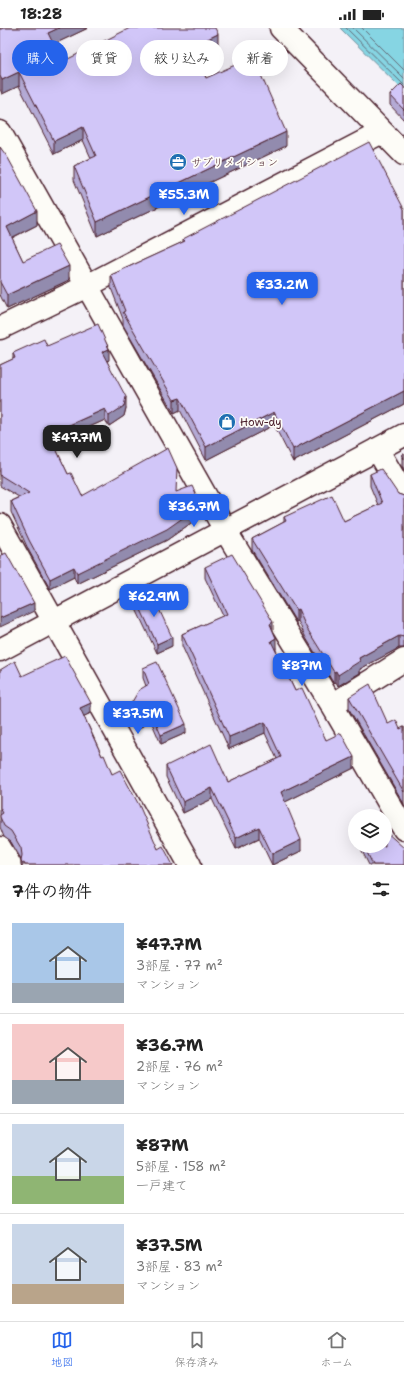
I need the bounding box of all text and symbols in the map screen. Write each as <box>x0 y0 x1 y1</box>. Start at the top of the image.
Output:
text: 18:28 <box>20 4 62 24</box>
chip: 購入 <box>12 40 68 76</box>
chip: 賃貸 <box>76 40 132 76</box>
chip: 絞り込み <box>140 40 224 76</box>
chip: 新着 <box>232 40 288 76</box>
office icon: サブリメイション <box>168 152 188 172</box>
place label: サブリメイション <box>191 155 278 170</box>
pin: ¥55.3M <box>151 182 217 216</box>
text: ¥55.3M <box>159 186 209 203</box>
pin: ¥33.2M <box>249 272 315 306</box>
text: ¥33.2M <box>256 276 308 293</box>
shop icon: How-dy <box>217 412 237 432</box>
place label: How-dy <box>240 415 282 430</box>
pin: ¥47.7M <box>44 425 110 459</box>
text: ¥47.7M <box>52 429 102 446</box>
pin: ¥36.7M <box>161 494 227 528</box>
text: ¥36.7M <box>168 498 220 515</box>
pin: ¥62.9M <box>121 584 187 618</box>
text: ¥62.9M <box>128 588 180 605</box>
pin: ¥87M <box>278 653 326 687</box>
text: ¥87M <box>282 657 322 674</box>
pin: ¥37.5M <box>105 701 171 735</box>
text: ¥37.5M <box>113 705 163 722</box>
map controls <box>348 809 392 853</box>
button: layers <box>348 809 392 853</box>
icon: filters <box>370 878 392 900</box>
text: 7件の物件 <box>12 880 92 902</box>
text: ¥47.7M <box>136 933 202 955</box>
icon: home <box>44 939 92 987</box>
text: 3部屋 · 77 m² <box>136 957 223 974</box>
text: マンション <box>136 976 200 993</box>
text: ¥36.7M <box>136 1034 204 1056</box>
icon: home <box>44 1040 92 1088</box>
text: 2部屋 · 76 m² <box>136 1058 223 1075</box>
text: マンション <box>136 1077 200 1094</box>
text: ¥87M <box>136 1134 189 1156</box>
icon: home <box>44 1140 92 1188</box>
text: 5部屋 · 158 m² <box>136 1158 226 1175</box>
text: 一戸建て <box>136 1177 188 1194</box>
text: ¥37.5M <box>136 1234 202 1256</box>
icon: home <box>44 1240 92 1288</box>
text: 3部屋 · 83 m² <box>136 1258 223 1275</box>
text: マンション <box>136 1277 200 1294</box>
tab: 地図 <box>51 1329 73 1370</box>
tab: 保存済み <box>175 1329 219 1370</box>
tab: ホーム <box>321 1329 353 1370</box>

